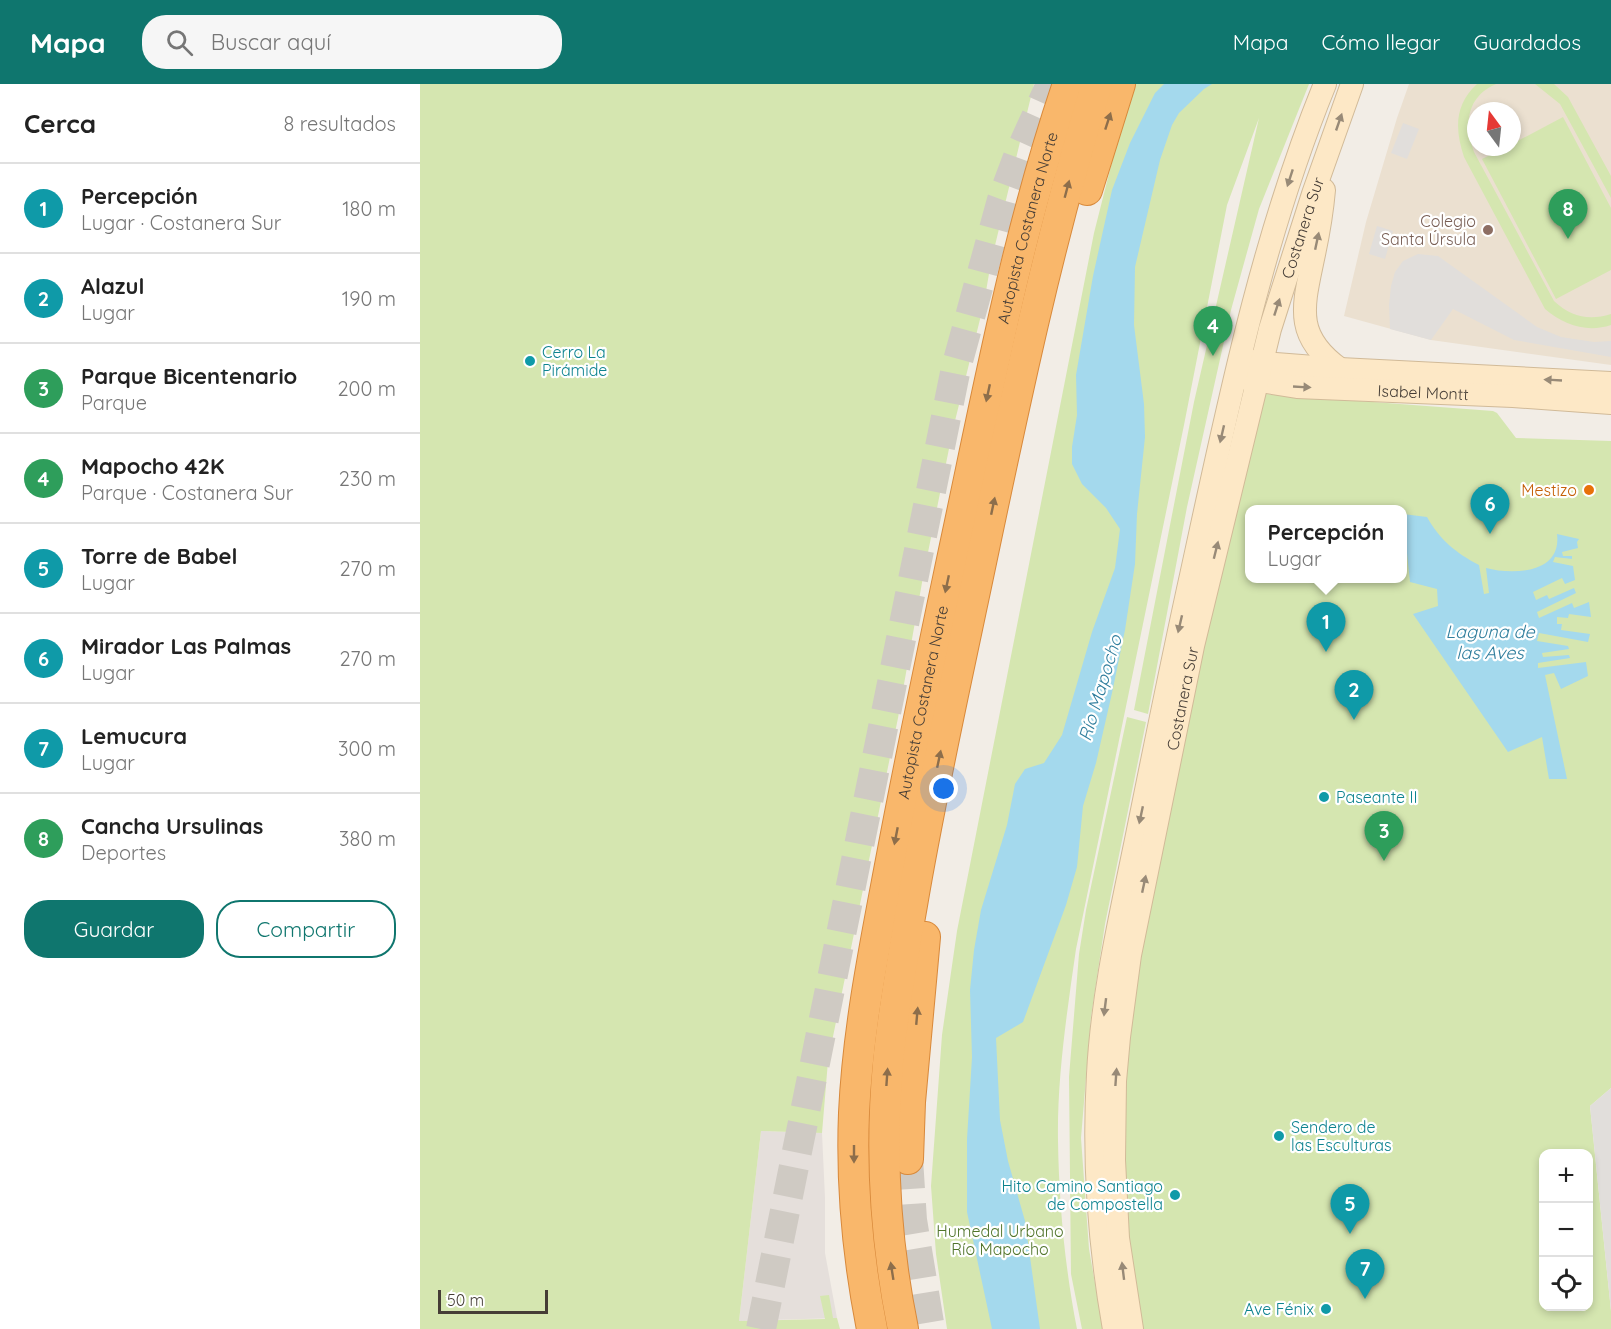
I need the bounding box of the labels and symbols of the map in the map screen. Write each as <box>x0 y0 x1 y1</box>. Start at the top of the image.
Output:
north arrow <box>1467 102 1521 156</box>
one-way arrow <box>1104 112 1113 130</box>
one-way arrow <box>1334 113 1344 131</box>
street label: Autopista Costanera Norte <box>993 129 1062 326</box>
one-way arrow <box>1285 169 1295 187</box>
street label: Costanera Sur <box>1277 174 1328 281</box>
one-way arrow <box>1062 180 1072 198</box>
pin: 8 <box>1548 190 1588 239</box>
place label: Colegio Santa Úrsula <box>1381 211 1476 249</box>
marker: Colegio Santa Úrsula <box>1481 223 1495 237</box>
one-way arrow <box>1313 231 1322 250</box>
one-way arrow <box>1273 298 1282 316</box>
pin: 4 <box>1194 306 1232 356</box>
place label: Cerro La Pirámide <box>542 342 607 380</box>
marker: Cerro La Pirámide <box>523 354 537 368</box>
one-way arrow <box>1543 375 1562 385</box>
street label: Isabel Montt <box>1377 380 1469 404</box>
one-way arrow <box>1293 382 1312 391</box>
one-way arrow <box>983 384 992 403</box>
one-way arrow <box>1217 425 1227 443</box>
place label: Mestizo <box>1521 480 1577 500</box>
marker: Mestizo <box>1582 483 1596 497</box>
pin: 6 <box>1470 484 1510 534</box>
one-way arrow <box>989 497 999 515</box>
one-way arrow <box>1212 540 1222 559</box>
one-way arrow <box>942 574 951 593</box>
pin: 1 <box>1306 602 1346 652</box>
street label: Autopista Costanera Norte <box>893 604 952 801</box>
one-way arrow <box>1175 615 1184 634</box>
water label: Laguna de las Aves <box>1445 620 1535 664</box>
water label: Río Mapocho <box>1073 631 1127 744</box>
street label: Costanera Sur <box>1162 645 1203 752</box>
pin: 2 <box>1334 670 1374 720</box>
one-way arrow <box>935 750 945 769</box>
your location <box>929 774 958 803</box>
place label: Paseante II <box>1336 787 1417 807</box>
marker: Paseante II <box>1317 790 1331 804</box>
one-way arrow <box>1136 806 1145 825</box>
pin: 3 <box>1364 812 1404 861</box>
one-way arrow <box>891 826 900 845</box>
one-way arrow <box>1140 874 1149 893</box>
one-way arrow <box>1100 997 1109 1016</box>
one-way arrow <box>912 1007 922 1026</box>
one-way arrow <box>883 1067 892 1086</box>
one-way arrow <box>1111 1067 1121 1086</box>
place label: Sendero de las Esculturas <box>1291 1117 1392 1155</box>
marker: Sendero de las Esculturas <box>1272 1129 1286 1143</box>
one-way arrow <box>849 1144 859 1163</box>
place label: Hito Camino Santiago de Compostella <box>1001 1176 1163 1214</box>
pin: 5 <box>1330 1184 1370 1234</box>
marker: Hito Camino Santiago de Compostella <box>1168 1188 1182 1202</box>
park label: Humedal Urbano Río Mapocho <box>936 1221 1064 1259</box>
pin: 7 <box>1346 1250 1384 1299</box>
one-way arrow <box>888 1262 897 1281</box>
one-way arrow <box>1118 1262 1127 1281</box>
scale bar <box>438 1287 548 1314</box>
place label: Ave Fénix <box>1244 1299 1314 1319</box>
marker: Ave Fénix <box>1319 1302 1333 1316</box>

